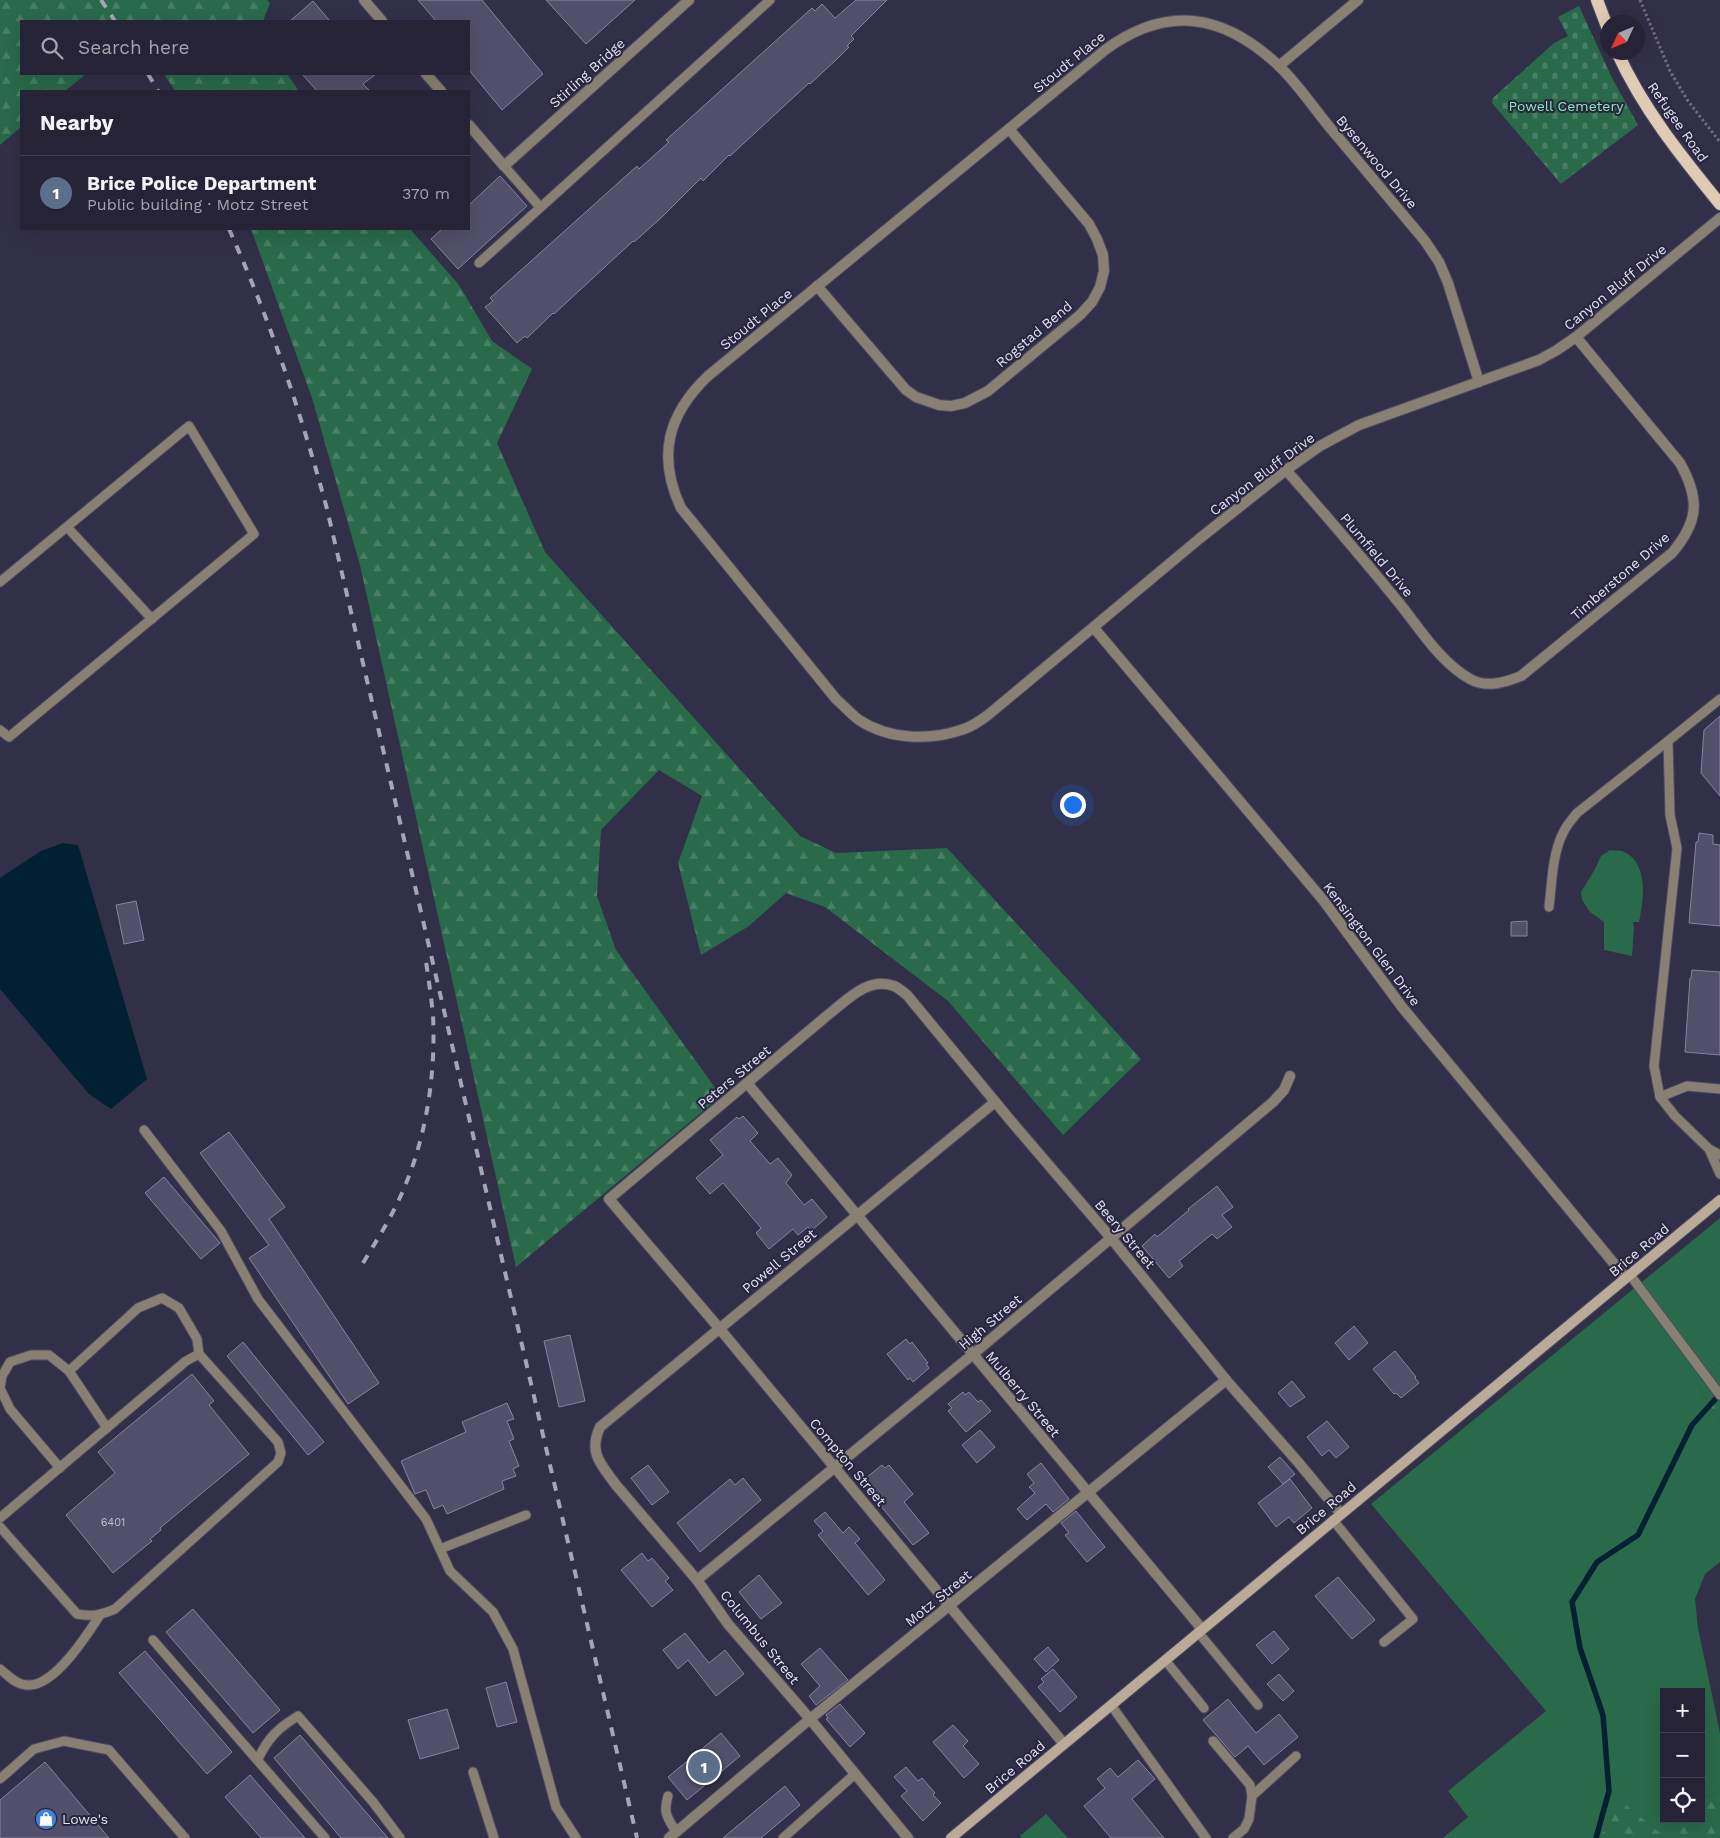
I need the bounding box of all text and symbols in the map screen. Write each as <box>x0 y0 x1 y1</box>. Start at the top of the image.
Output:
north arrow <box>1600 15 1645 60</box>
search box <box>20 20 470 75</box>
street label: Stoudt Place <box>1030 28 1108 96</box>
icon: search <box>38 34 66 62</box>
street label: Stirling Bridge <box>546 35 628 111</box>
text: Search here <box>78 36 189 59</box>
street label: Refugee Road <box>1645 79 1711 165</box>
park label: Powell Cemetery <box>1509 98 1624 114</box>
text: Nearby <box>40 110 113 135</box>
street label: Bysenwood Drive <box>1333 112 1421 212</box>
text: Brice Police Department <box>87 172 316 195</box>
text: 1 <box>53 184 59 203</box>
text: 370 m <box>402 184 450 203</box>
text: Public building · Motz Street <box>87 195 308 214</box>
street label: Canyon Bluff Drive <box>1561 241 1669 333</box>
street label: Stoudt Place <box>717 285 795 353</box>
street label: Rogstad Bend <box>993 298 1075 370</box>
street label: Canyon Bluff Drive <box>1206 429 1318 519</box>
street label: Plumfield Drive <box>1337 510 1417 600</box>
street label: Timberstone Drive <box>1567 529 1673 623</box>
your location <box>1060 792 1086 818</box>
street label: Kensington Glen Drive <box>1320 879 1424 1009</box>
street label: Peters Street <box>694 1042 774 1112</box>
street label: Beery Street <box>1092 1196 1158 1272</box>
street label: Brice Road <box>1606 1220 1672 1280</box>
street label: Powell Street <box>739 1225 819 1296</box>
street label: High Street <box>955 1291 1025 1353</box>
street label: Mulberry Street <box>983 1348 1064 1440</box>
street label: Compton Street <box>807 1415 890 1509</box>
street label: Brice Road <box>1293 1478 1359 1538</box>
house number: 6401 <box>101 1516 125 1529</box>
street label: Motz Street <box>902 1566 974 1630</box>
street label: Columbus Street <box>717 1587 803 1687</box>
map controls <box>1660 1688 1705 1823</box>
button: + <box>1660 1688 1705 1733</box>
button: − <box>1660 1733 1705 1778</box>
street label: Brice Road <box>982 1737 1048 1797</box>
pin: 1 <box>688 1748 720 1786</box>
button: locate <box>1660 1778 1705 1823</box>
shop icon: Lowe's <box>34 1807 58 1831</box>
place label: Lowe's <box>62 1811 108 1827</box>

